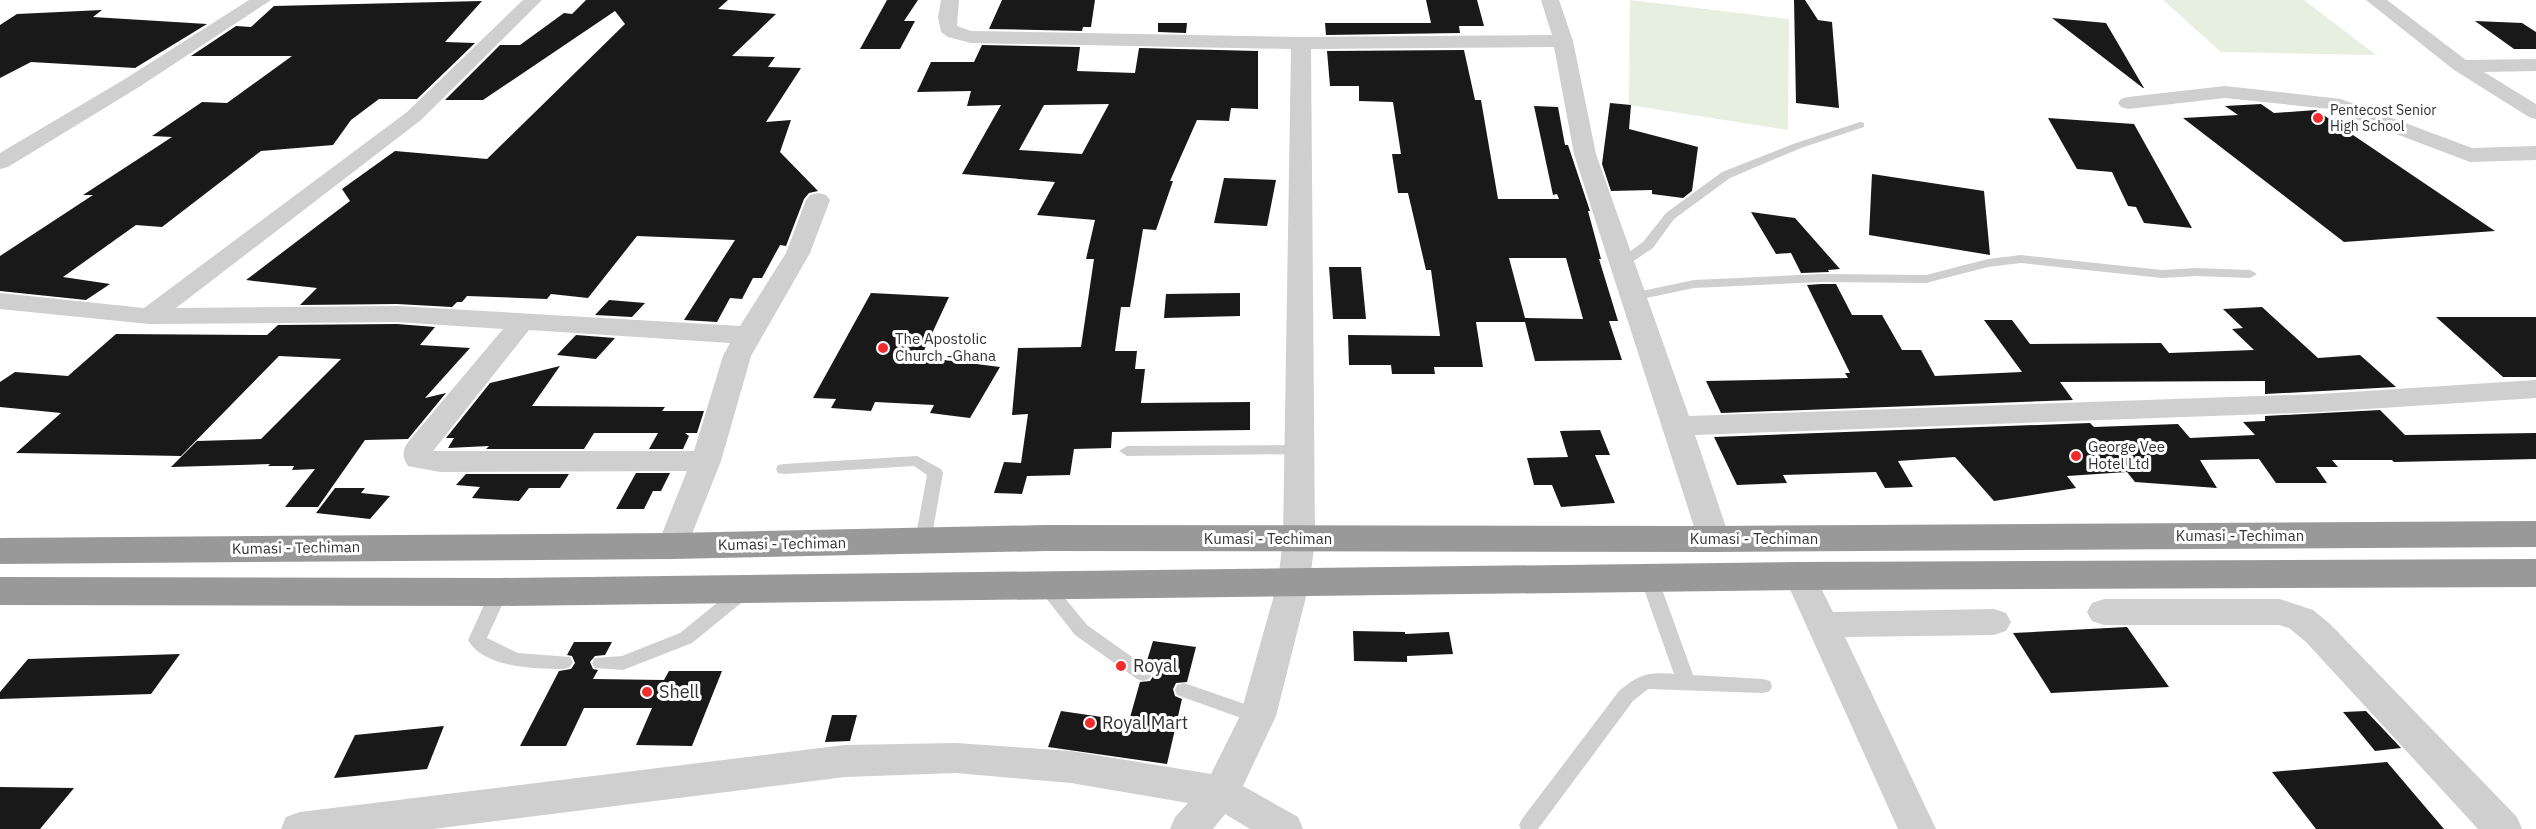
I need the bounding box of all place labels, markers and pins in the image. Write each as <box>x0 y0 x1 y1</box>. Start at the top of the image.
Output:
place label: Pentecost Senior High School <box>2330 101 2436 135</box>
marker: Pentecost Senior High School <box>2311 111 2325 125</box>
place label: The Apostolic Church -Ghana <box>895 329 996 365</box>
marker: The Apostolic Church -Ghana <box>876 341 890 355</box>
place label: George Vee Hotel Ltd <box>2088 437 2165 473</box>
marker: George Vee Hotel Ltd <box>2069 449 2083 463</box>
place label: Royal <box>1133 654 1178 677</box>
marker: Royal <box>1114 659 1128 673</box>
place label: Shell <box>659 680 699 703</box>
marker: Shell <box>640 685 654 699</box>
place label: Royal Mart <box>1102 711 1188 734</box>
marker: Royal Mart <box>1083 716 1097 730</box>

